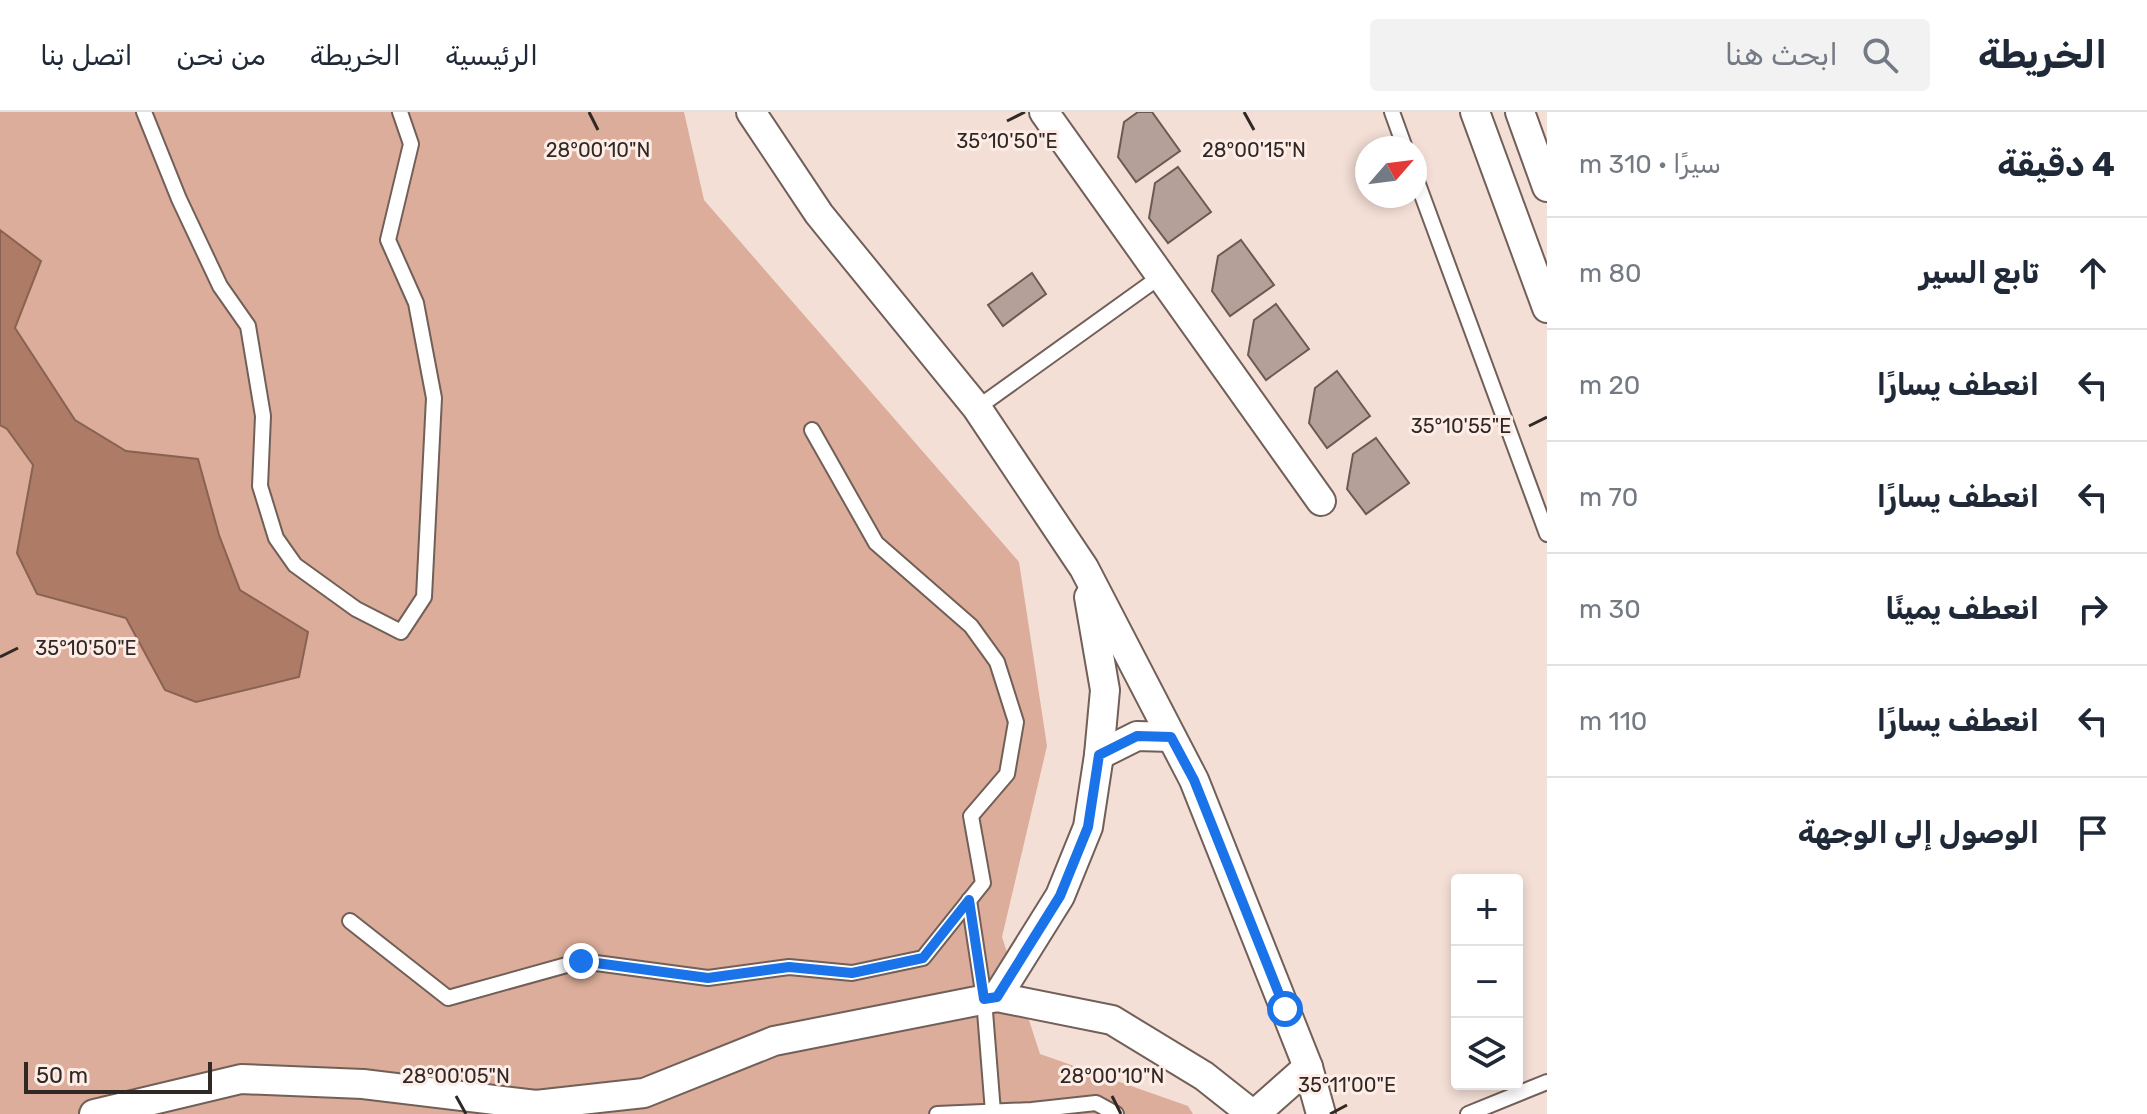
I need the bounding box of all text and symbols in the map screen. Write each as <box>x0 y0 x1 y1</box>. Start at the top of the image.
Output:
search box <box>1370 19 1930 91</box>
text: الخريطة <box>1978 32 2107 78</box>
icon: search <box>1858 33 1902 77</box>
text: ابحث هنا <box>1725 37 1838 73</box>
text: اتصل بنا <box>40 39 133 72</box>
text: من نحن <box>177 39 266 72</box>
text: الخريطة <box>310 39 401 72</box>
text: الرئيسية <box>445 39 538 72</box>
text: 35°10'50"E <box>956 129 1058 153</box>
north arrow <box>1355 136 1427 208</box>
text: 28°00'10"N <box>546 138 650 162</box>
text: 28°00'15"N <box>1202 138 1306 162</box>
text: 4 دقيقة <box>1997 144 2115 185</box>
text: سيرًا · 310 m <box>1579 149 1721 180</box>
icon: ahead <box>2071 251 2115 295</box>
text: تابع السير <box>1919 255 2039 291</box>
text: 80 m <box>1579 258 1642 289</box>
icon: left <box>2071 363 2115 407</box>
text: انعطف يسارًا <box>1877 367 2039 403</box>
text: 20 m <box>1579 370 1640 401</box>
text: 35°10'55"E <box>1411 414 1511 438</box>
icon: left <box>2071 475 2115 519</box>
text: انعطف يسارًا <box>1877 479 2039 515</box>
text: 70 m <box>1579 482 1638 513</box>
icon: right <box>2071 587 2115 631</box>
text: انعطف يمينًا <box>1885 591 2039 627</box>
text: 30 m <box>1579 594 1641 625</box>
text: 35°10'50"E <box>35 636 137 660</box>
icon: left <box>2071 699 2115 743</box>
text: انعطف يسارًا <box>1877 703 2039 739</box>
text: 110 m <box>1579 706 1647 737</box>
icon: arrive <box>2071 811 2115 855</box>
text: الوصول إلى الوجهة <box>1798 815 2039 851</box>
map controls <box>1451 874 1523 1090</box>
button: + <box>1451 874 1523 946</box>
route end <box>563 943 599 979</box>
button: − <box>1451 946 1523 1018</box>
route start <box>1267 991 1303 1027</box>
button: layers <box>1451 1018 1523 1090</box>
scale bar <box>24 1058 212 1094</box>
text: 50 m <box>36 1062 88 1089</box>
text: 28°00'05"N <box>402 1064 510 1088</box>
text: 28°00'10"N <box>1060 1064 1164 1088</box>
text: 35°11'00"E <box>1298 1073 1396 1097</box>

